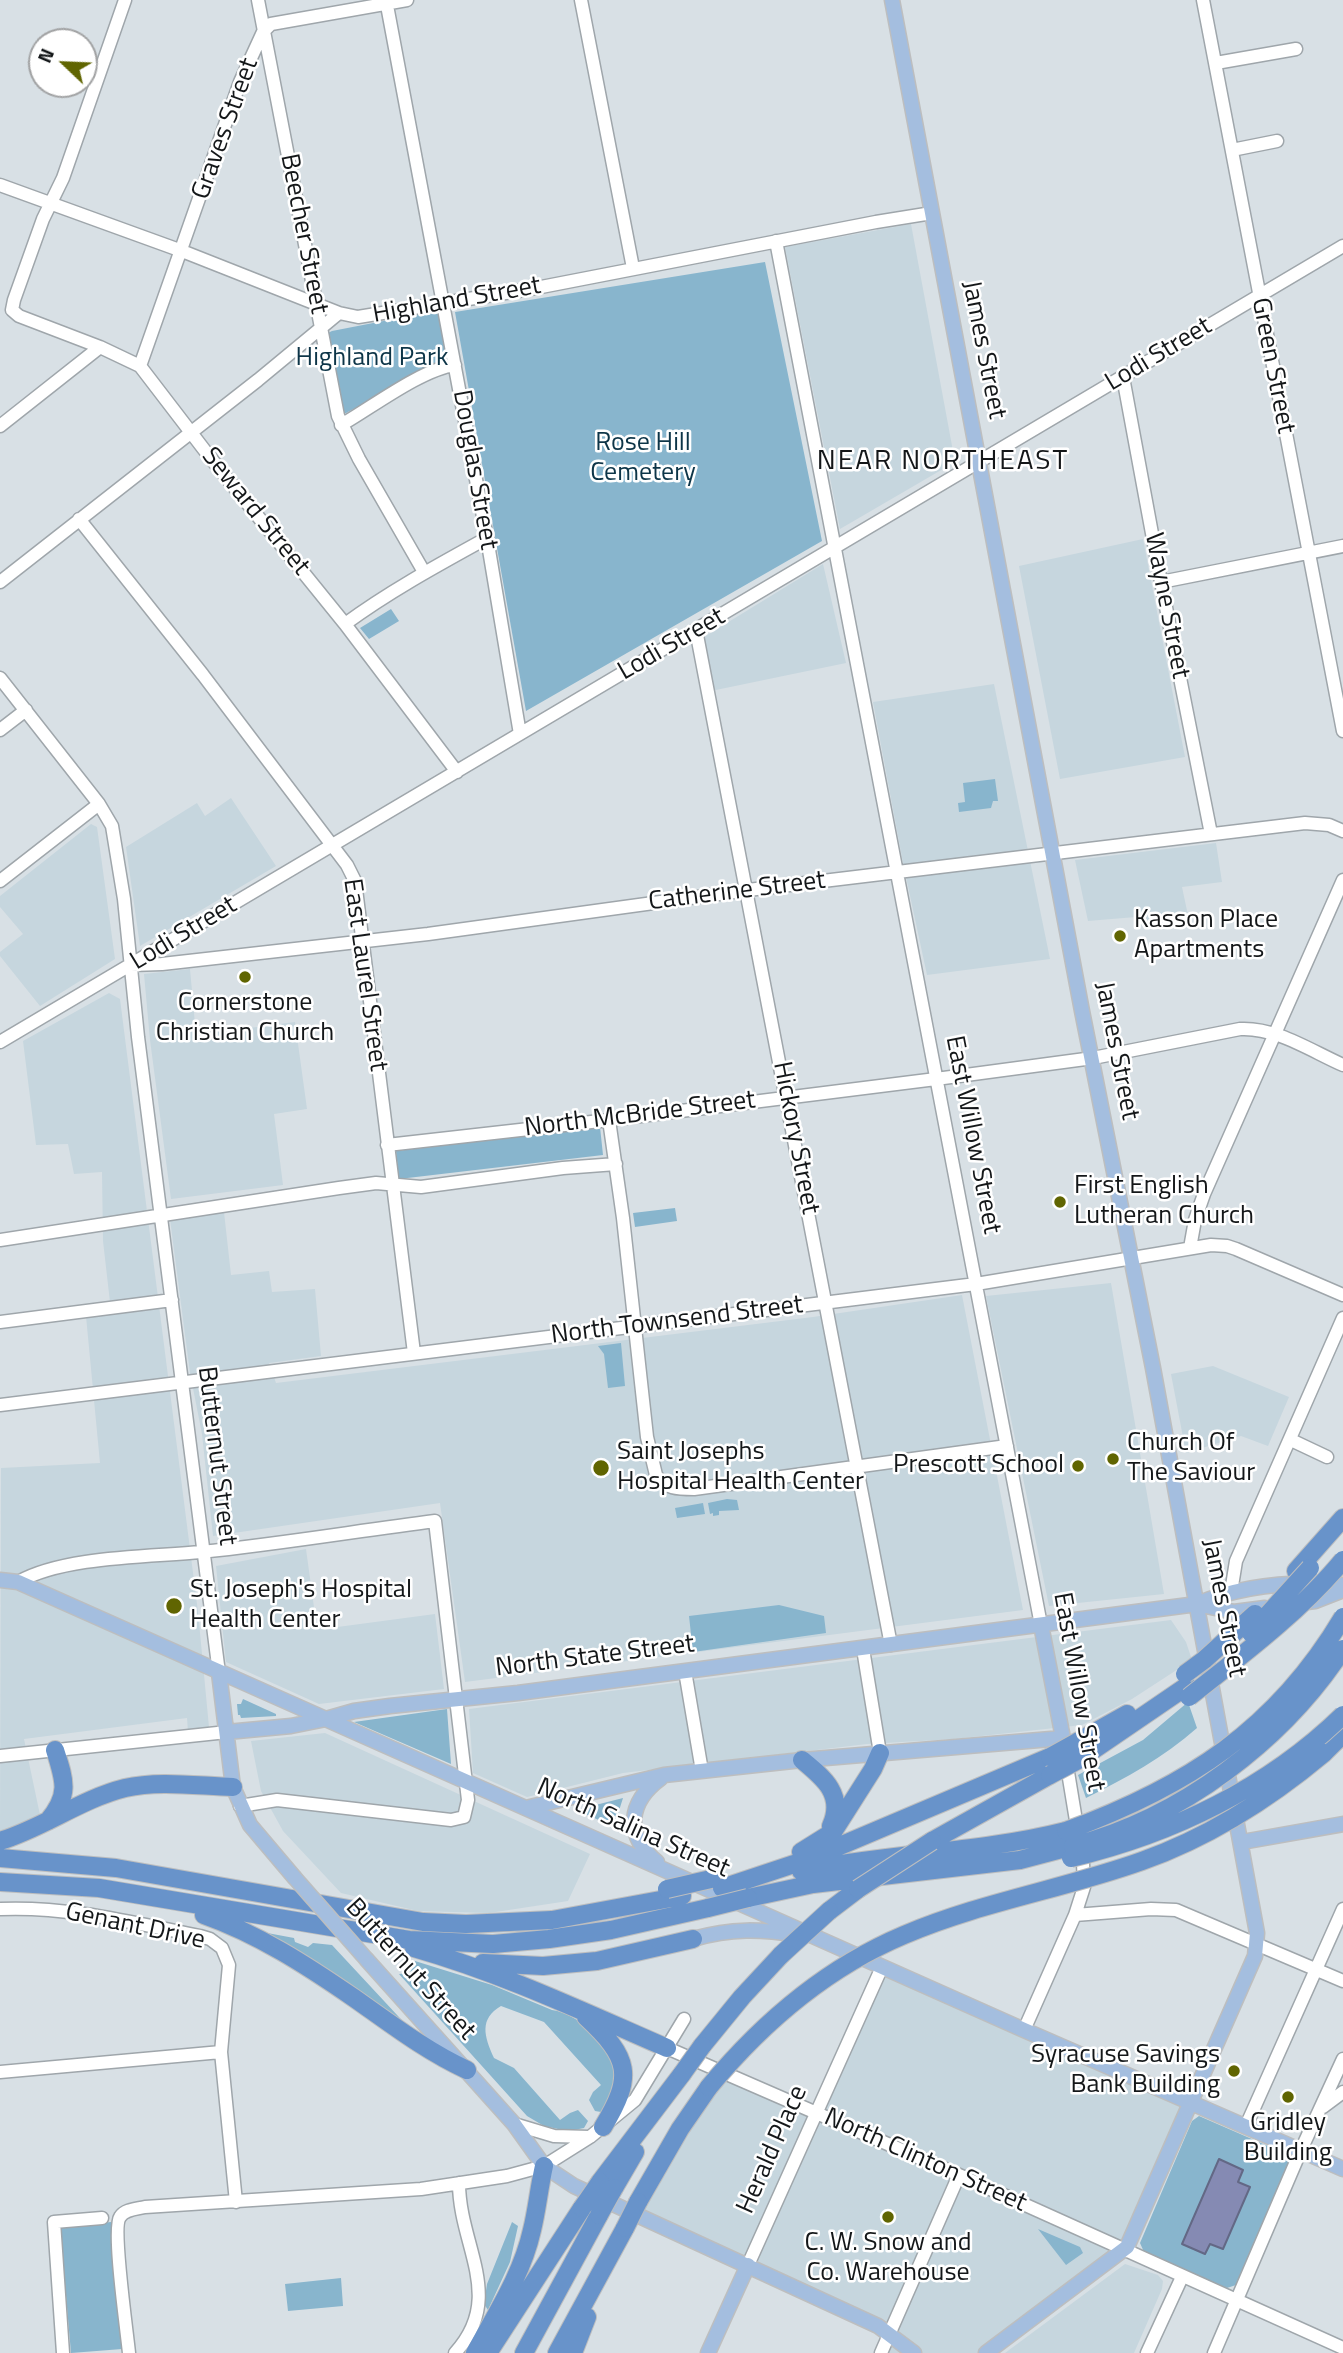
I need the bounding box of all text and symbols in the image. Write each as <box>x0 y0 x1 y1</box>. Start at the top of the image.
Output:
north arrow <box>28 28 98 98</box>
text: N <box>29 44 61 67</box>
street label: Graves Street <box>186 54 266 204</box>
street label: Beecher Street <box>272 151 334 317</box>
street label: Highland Street <box>371 271 543 331</box>
street label: James Street <box>954 278 1012 422</box>
street label: Green Street <box>1244 295 1300 437</box>
street label: Lodi Street <box>1100 311 1218 399</box>
park label: Highland Park <box>296 343 448 375</box>
street label: Douglas Street <box>445 388 503 552</box>
park label: Rose Hill Cemetery <box>590 428 696 490</box>
street label: Seward Street <box>194 442 316 582</box>
district label: NEAR NORTHEAST <box>819 445 1067 479</box>
street label: Wayne Street <box>1137 530 1195 682</box>
street label: Lodi Street <box>613 602 731 688</box>
street label: Catherine Street <box>647 866 827 918</box>
street label: East Laurel Street <box>335 877 393 1073</box>
street label: Lodi Street <box>125 890 243 978</box>
place label: Kasson Place Apartments <box>1134 905 1278 967</box>
marker: Kasson Place Apartments <box>1112 928 1128 944</box>
marker: Cornerstone Christian Church <box>237 969 253 985</box>
street label: James Street <box>1087 979 1145 1123</box>
place label: Cornerstone Christian Church <box>156 988 334 1050</box>
street label: East Willow Street <box>937 1033 1007 1237</box>
street label: Hickory Street <box>765 1059 825 1217</box>
street label: North McBride Street <box>523 1085 757 1145</box>
place label: First English Lutheran Church <box>1074 1171 1254 1232</box>
marker: First English Lutheran Church <box>1052 1194 1068 1210</box>
street label: North Townsend Street <box>549 1290 805 1352</box>
street label: Butternut Street <box>190 1365 242 1547</box>
place label: Church Of The Saviour <box>1127 1428 1255 1490</box>
place label: Saint Josephs Hospital Health Center <box>617 1437 864 1498</box>
place label: Prescott School <box>893 1450 1064 1482</box>
marker: Church Of The Saviour <box>1105 1451 1121 1467</box>
marker: Saint Josephs Hospital Health Center <box>591 1458 611 1478</box>
marker: Prescott School <box>1070 1458 1086 1474</box>
street label: James Street <box>1194 1536 1252 1680</box>
place label: St. Joseph's Hospital Health Center <box>190 1575 412 1636</box>
street label: East Willow Street <box>1045 1590 1111 1794</box>
marker: St. Joseph's Hospital Health Center <box>164 1596 184 1616</box>
street label: North State Street <box>494 1629 696 1685</box>
street label: North Salina Street <box>532 1773 734 1885</box>
street label: Butternut Street <box>338 1893 482 2047</box>
street label: Genant Drive <box>62 1897 208 1957</box>
place label: Syracuse Savings Bank Building <box>1031 2040 1220 2102</box>
marker: Syracuse Savings Bank Building <box>1226 2063 1242 2079</box>
street label: Herald Place <box>731 2081 815 2219</box>
marker: Gridley Building <box>1280 2089 1296 2105</box>
street label: North Clinton Street <box>819 2102 1031 2220</box>
place label: Gridley Building <box>1244 2108 1332 2170</box>
marker: C. W. Snow and Co. Warehouse <box>880 2209 896 2225</box>
place label: C. W. Snow and Co. Warehouse <box>805 2228 971 2290</box>

